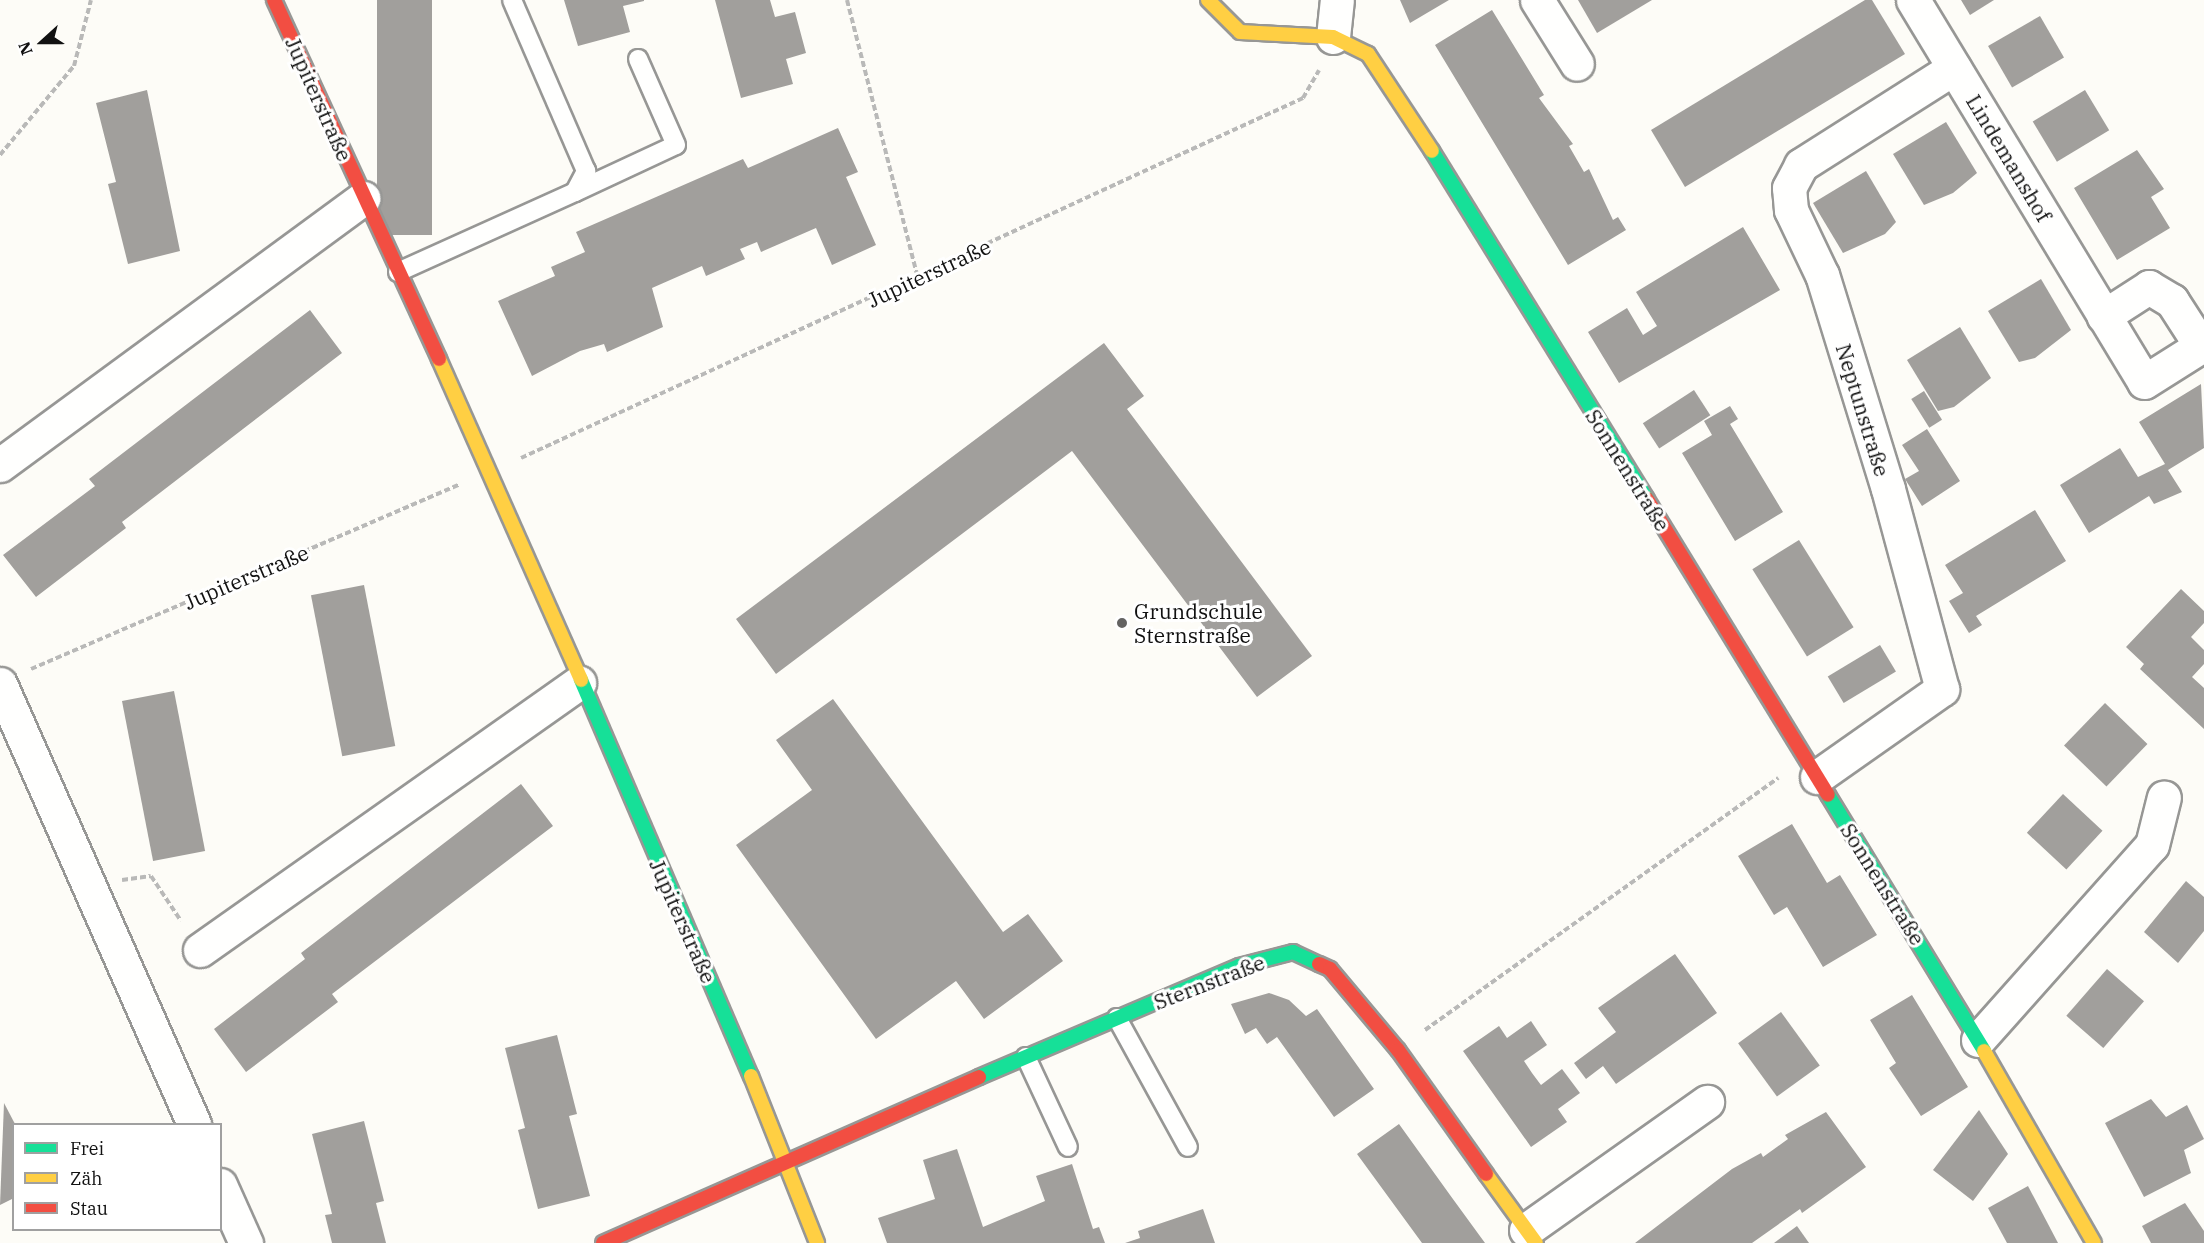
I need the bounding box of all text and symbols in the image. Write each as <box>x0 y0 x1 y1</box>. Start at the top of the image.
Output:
north arrow <box>12 12 72 72</box>
street label: Jupiterstraße <box>280 33 358 165</box>
text: N <box>14 39 37 58</box>
street label: Lindemanshof <box>1961 90 2057 226</box>
street label: Jupiterstraße <box>863 233 995 313</box>
street label: Neptunstraße <box>1831 341 1895 479</box>
street label: Sonnenstraße <box>1581 405 1675 535</box>
street label: Jupiterstraße <box>180 539 312 615</box>
place label: Grundschule Sternstraße <box>1134 598 1263 648</box>
marker: Grundschule Sternstraße <box>1115 616 1129 630</box>
street label: Sonnenstraße <box>1836 819 1930 949</box>
street label: Jupiterstraße <box>644 855 722 987</box>
street label: Sternstraße <box>1150 949 1268 1015</box>
legend <box>12 1123 222 1231</box>
text: Frei <box>70 1137 104 1160</box>
text: Zäh <box>70 1167 103 1190</box>
text: Stau <box>70 1197 108 1220</box>

